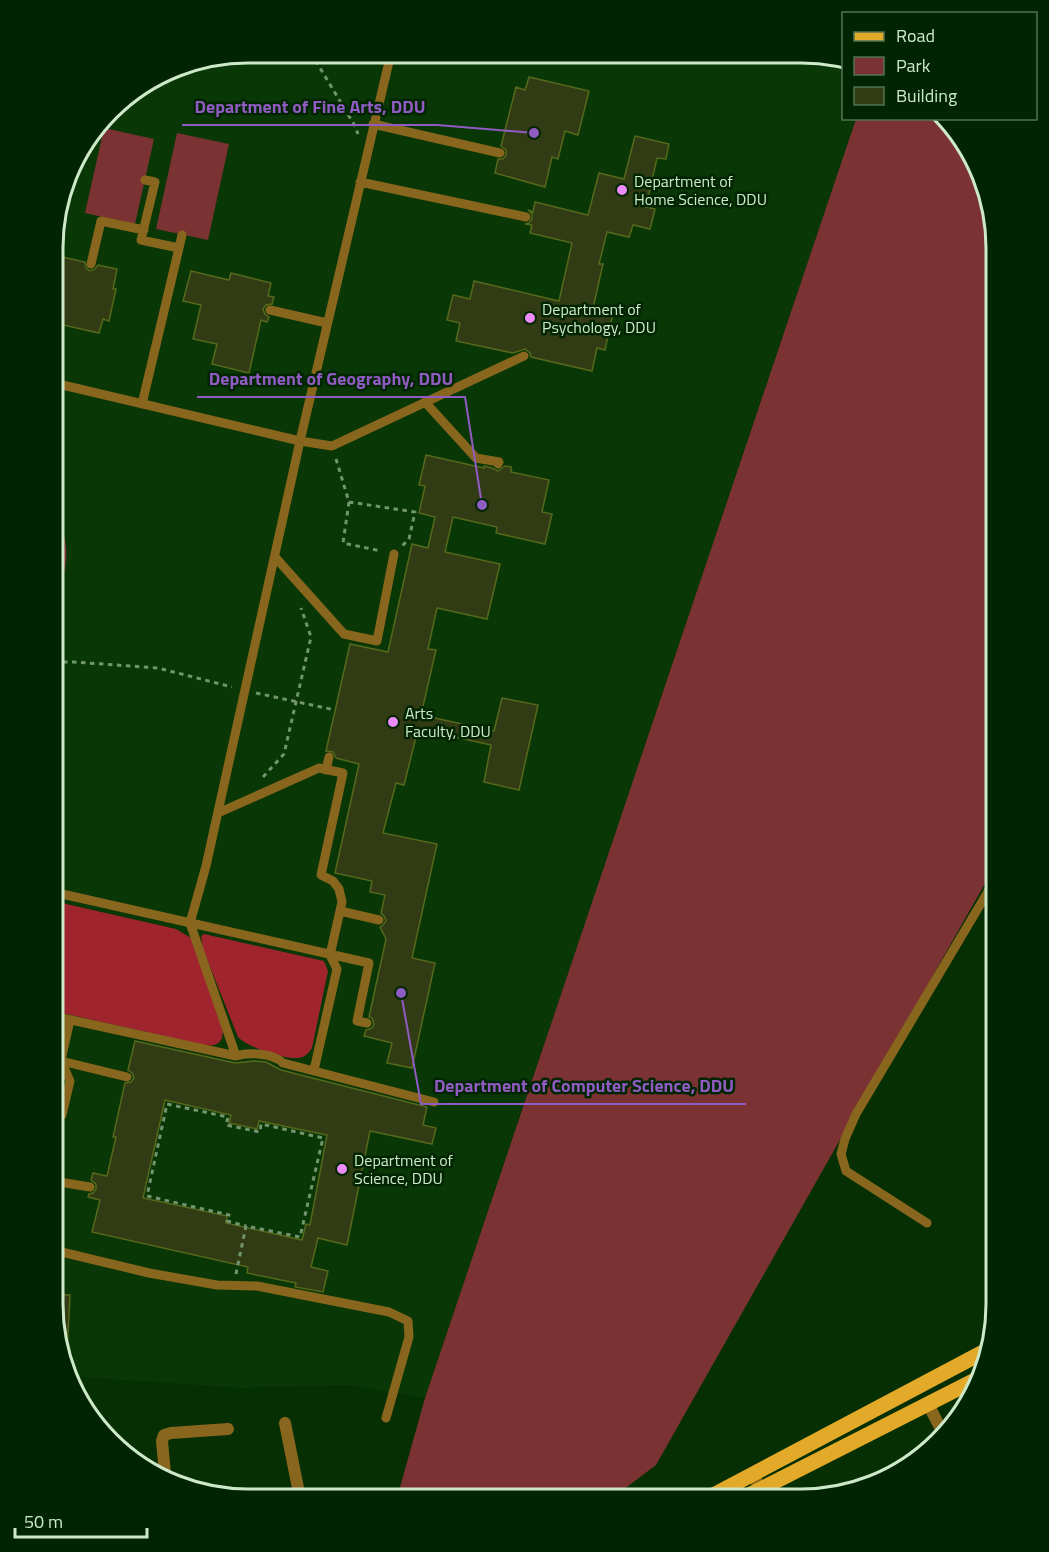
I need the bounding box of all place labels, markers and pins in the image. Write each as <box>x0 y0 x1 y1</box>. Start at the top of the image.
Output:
callout: Department of Fine Arts, DDU <box>182 89 437 125</box>
place label: Department of Home Science, DDU <box>634 169 767 211</box>
marker: Department of Home Science, DDU <box>615 183 629 197</box>
place label: Department of Psychology, DDU <box>542 297 656 339</box>
marker: Department of Psychology, DDU <box>523 311 537 325</box>
callout: Department of Geography, DDU <box>197 361 465 397</box>
place label: Arts Faculty, DDU <box>405 701 491 743</box>
marker: Arts Faculty, DDU <box>386 715 400 729</box>
callout: Department of Computer Science, DDU <box>421 1068 746 1104</box>
place label: Department of Science, DDU <box>354 1148 454 1190</box>
marker: Department of Science, DDU <box>335 1162 349 1176</box>

